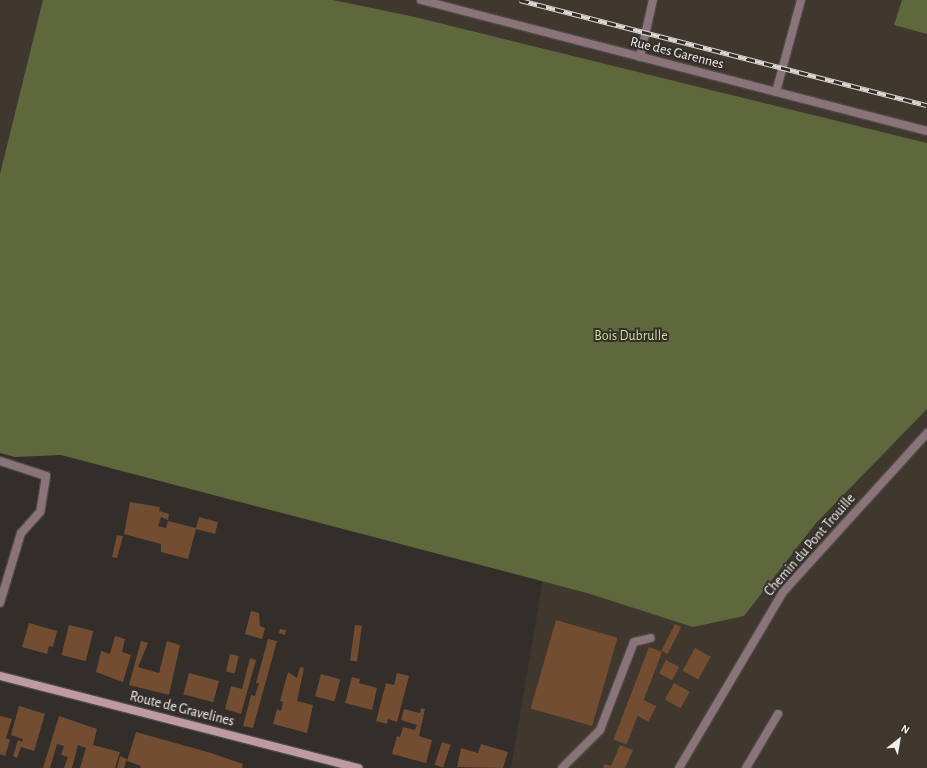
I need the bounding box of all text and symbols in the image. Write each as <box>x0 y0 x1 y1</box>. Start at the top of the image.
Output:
street label: Rue des Garennes <box>628 33 726 73</box>
park label: Bois Dubrulle <box>594 328 668 344</box>
street label: Chemin du Pont Trouille <box>761 490 859 600</box>
street label: Route de Gravelines <box>128 688 236 730</box>
north arrow <box>879 720 919 760</box>
text: N <box>899 723 912 736</box>

